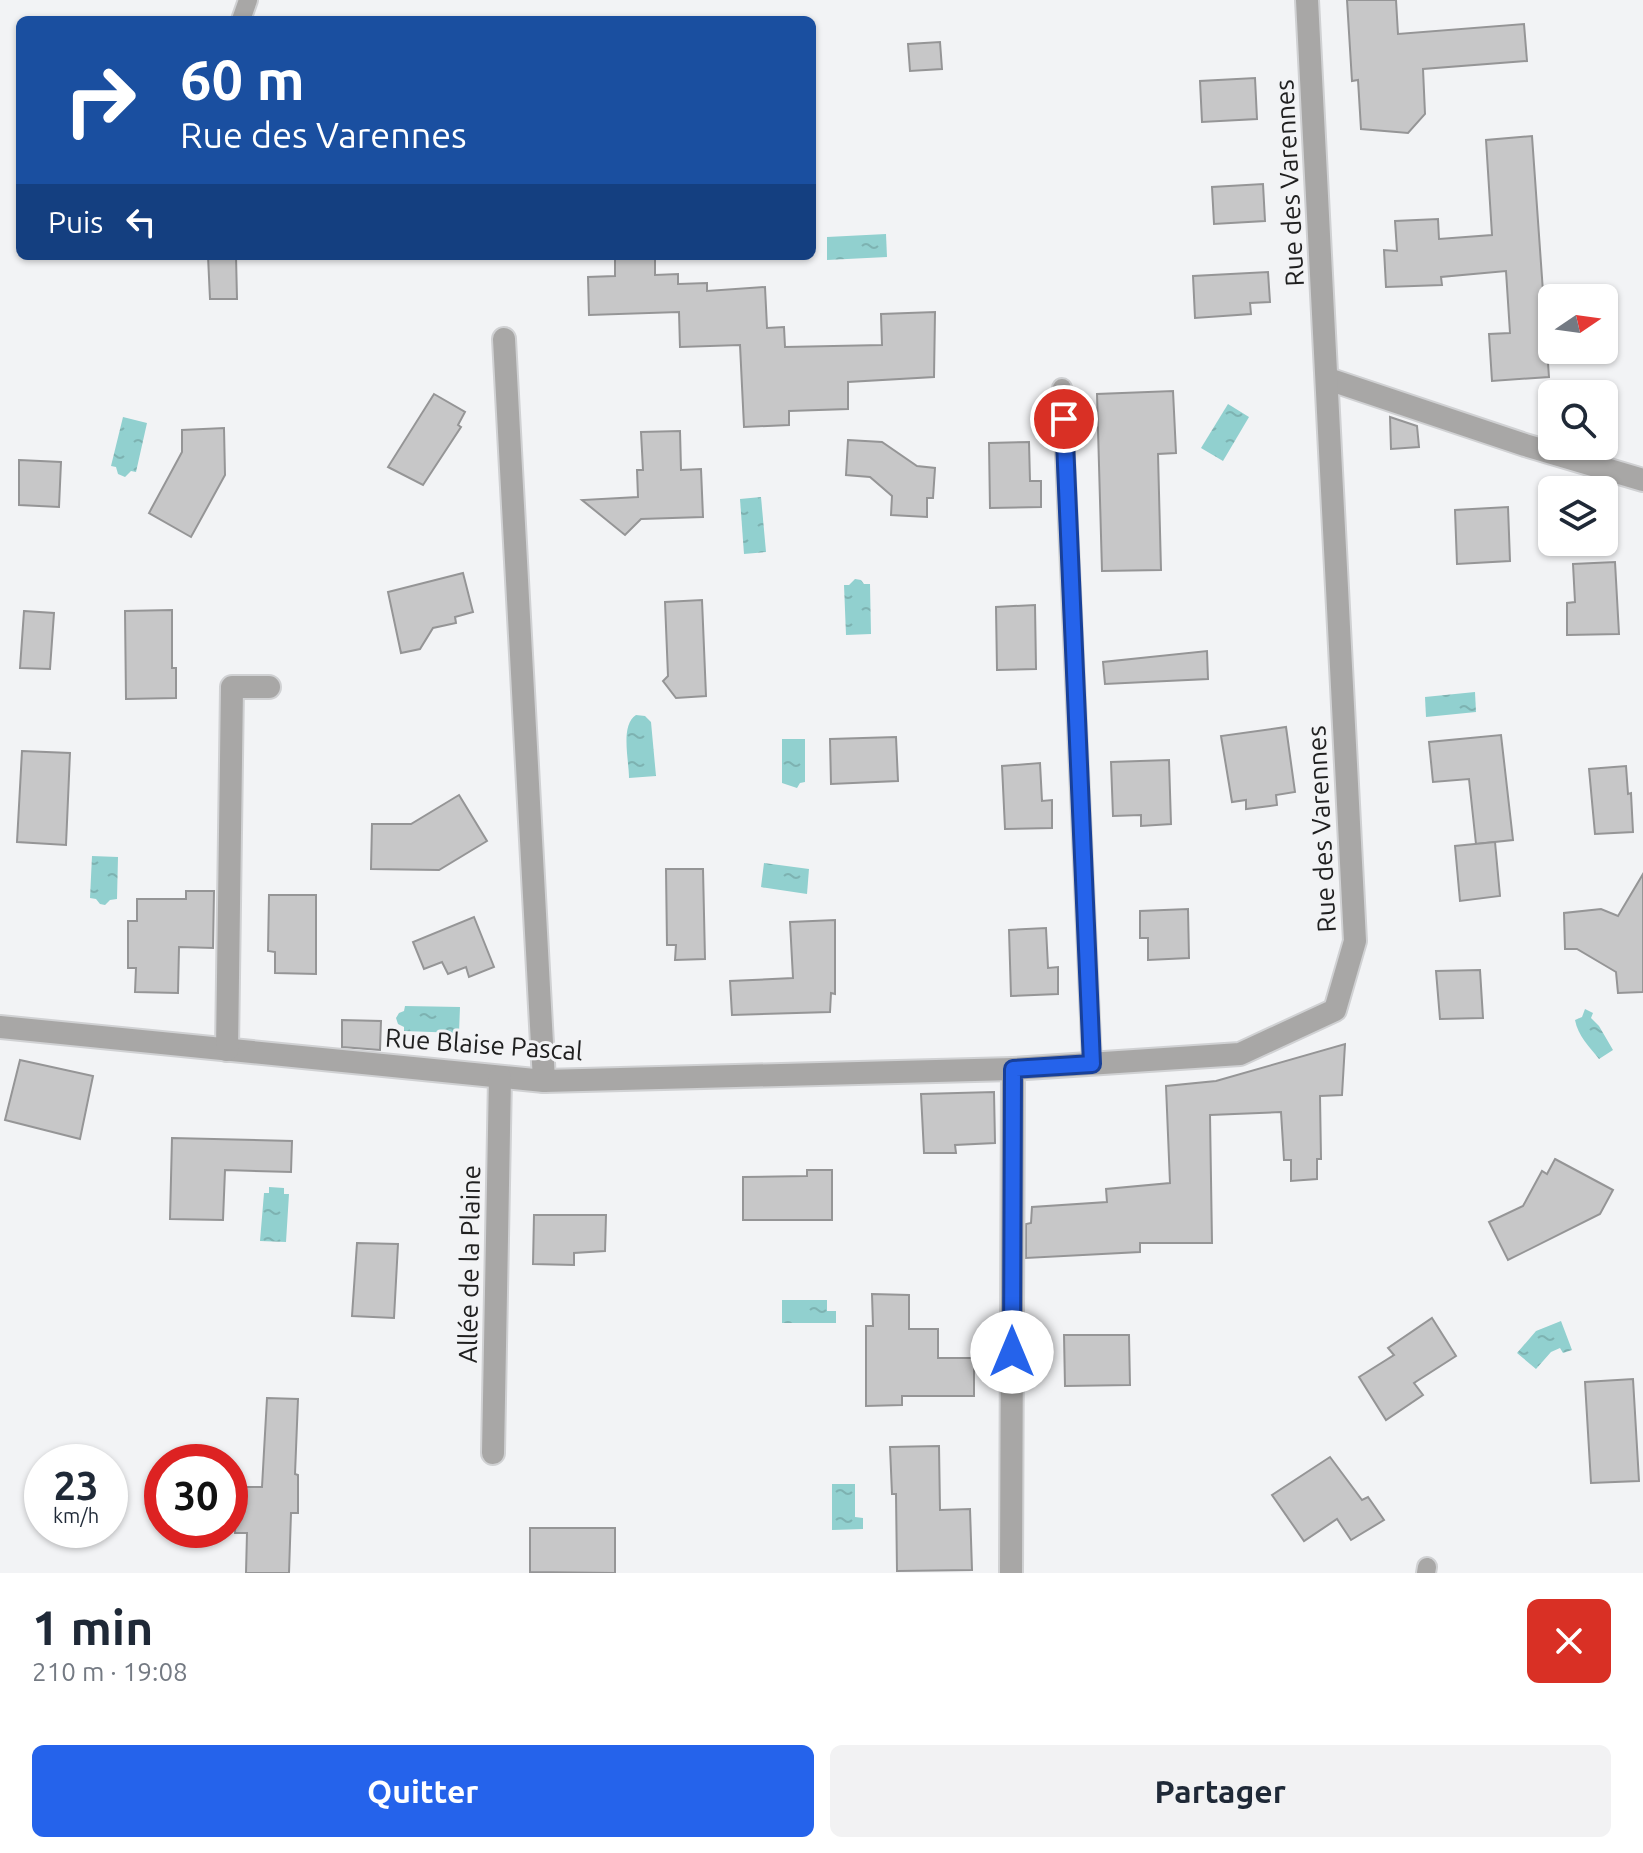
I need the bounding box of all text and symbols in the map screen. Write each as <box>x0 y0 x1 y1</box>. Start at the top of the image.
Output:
icon: right <box>48 48 152 152</box>
text: 60 m <box>180 48 305 111</box>
street label: Rue des Varennes <box>1269 79 1309 287</box>
text: Rue des Varennes <box>180 114 467 155</box>
icon: left <box>119 200 163 244</box>
text: Puis <box>48 205 103 239</box>
north arrow <box>1538 284 1618 364</box>
map controls <box>1538 284 1618 556</box>
button: search <box>1538 380 1618 460</box>
pin <box>1030 385 1098 453</box>
icon: arrive <box>1042 397 1086 441</box>
button: layers <box>1538 476 1618 556</box>
street label: Rue des Varennes <box>1301 725 1341 933</box>
street label: Rue Blaise Pascal <box>384 1023 584 1065</box>
street label: Allée de la Plaine <box>453 1165 485 1363</box>
position arrow <box>970 1310 1054 1394</box>
speed limit sign: 30 <box>144 1444 248 1548</box>
text: 23 <box>53 1463 99 1508</box>
text: km/h <box>53 1504 99 1527</box>
button: close <box>1527 1599 1611 1683</box>
text: 1 min <box>32 1600 153 1654</box>
text: 210 m · 19:08 <box>32 1657 188 1686</box>
button: Quitter <box>32 1745 814 1837</box>
button: Partager <box>830 1745 1611 1837</box>

